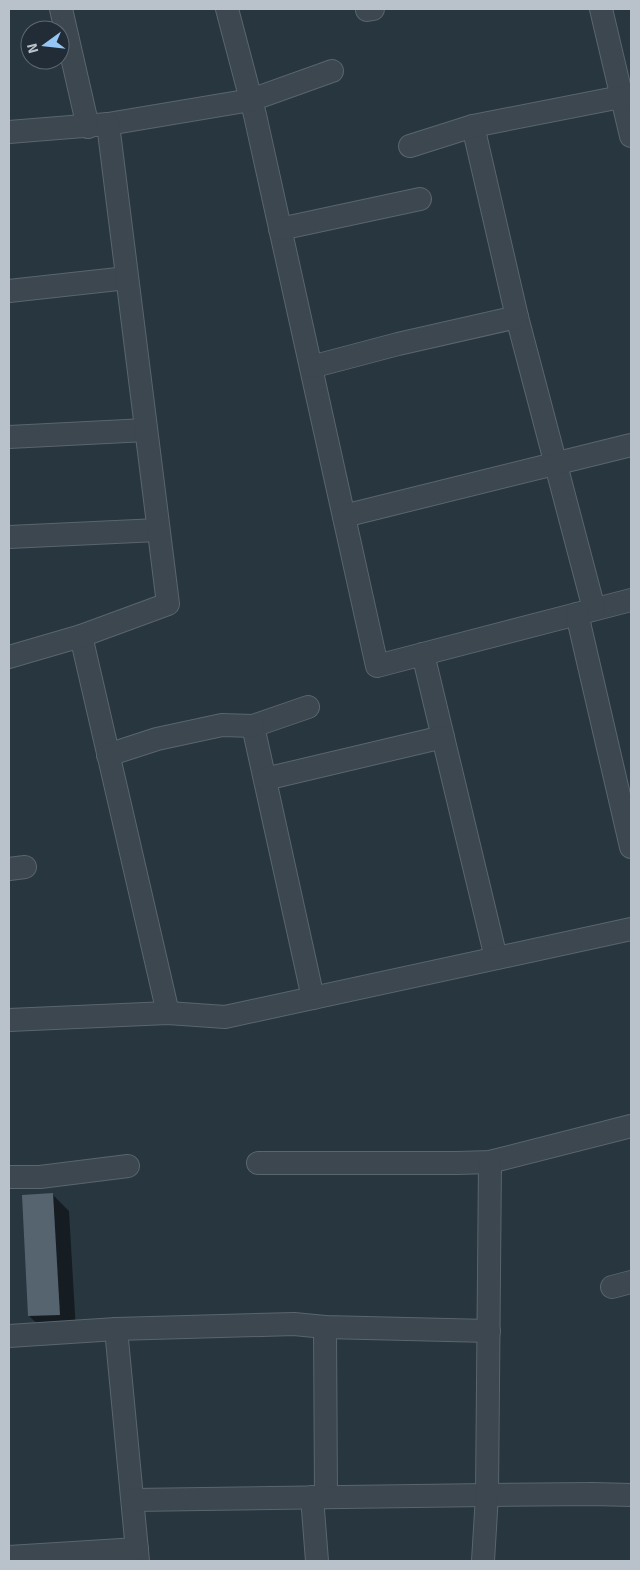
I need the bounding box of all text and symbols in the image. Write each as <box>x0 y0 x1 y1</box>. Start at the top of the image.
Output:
north arrow <box>20 20 70 70</box>
text: N <box>23 41 42 55</box>

